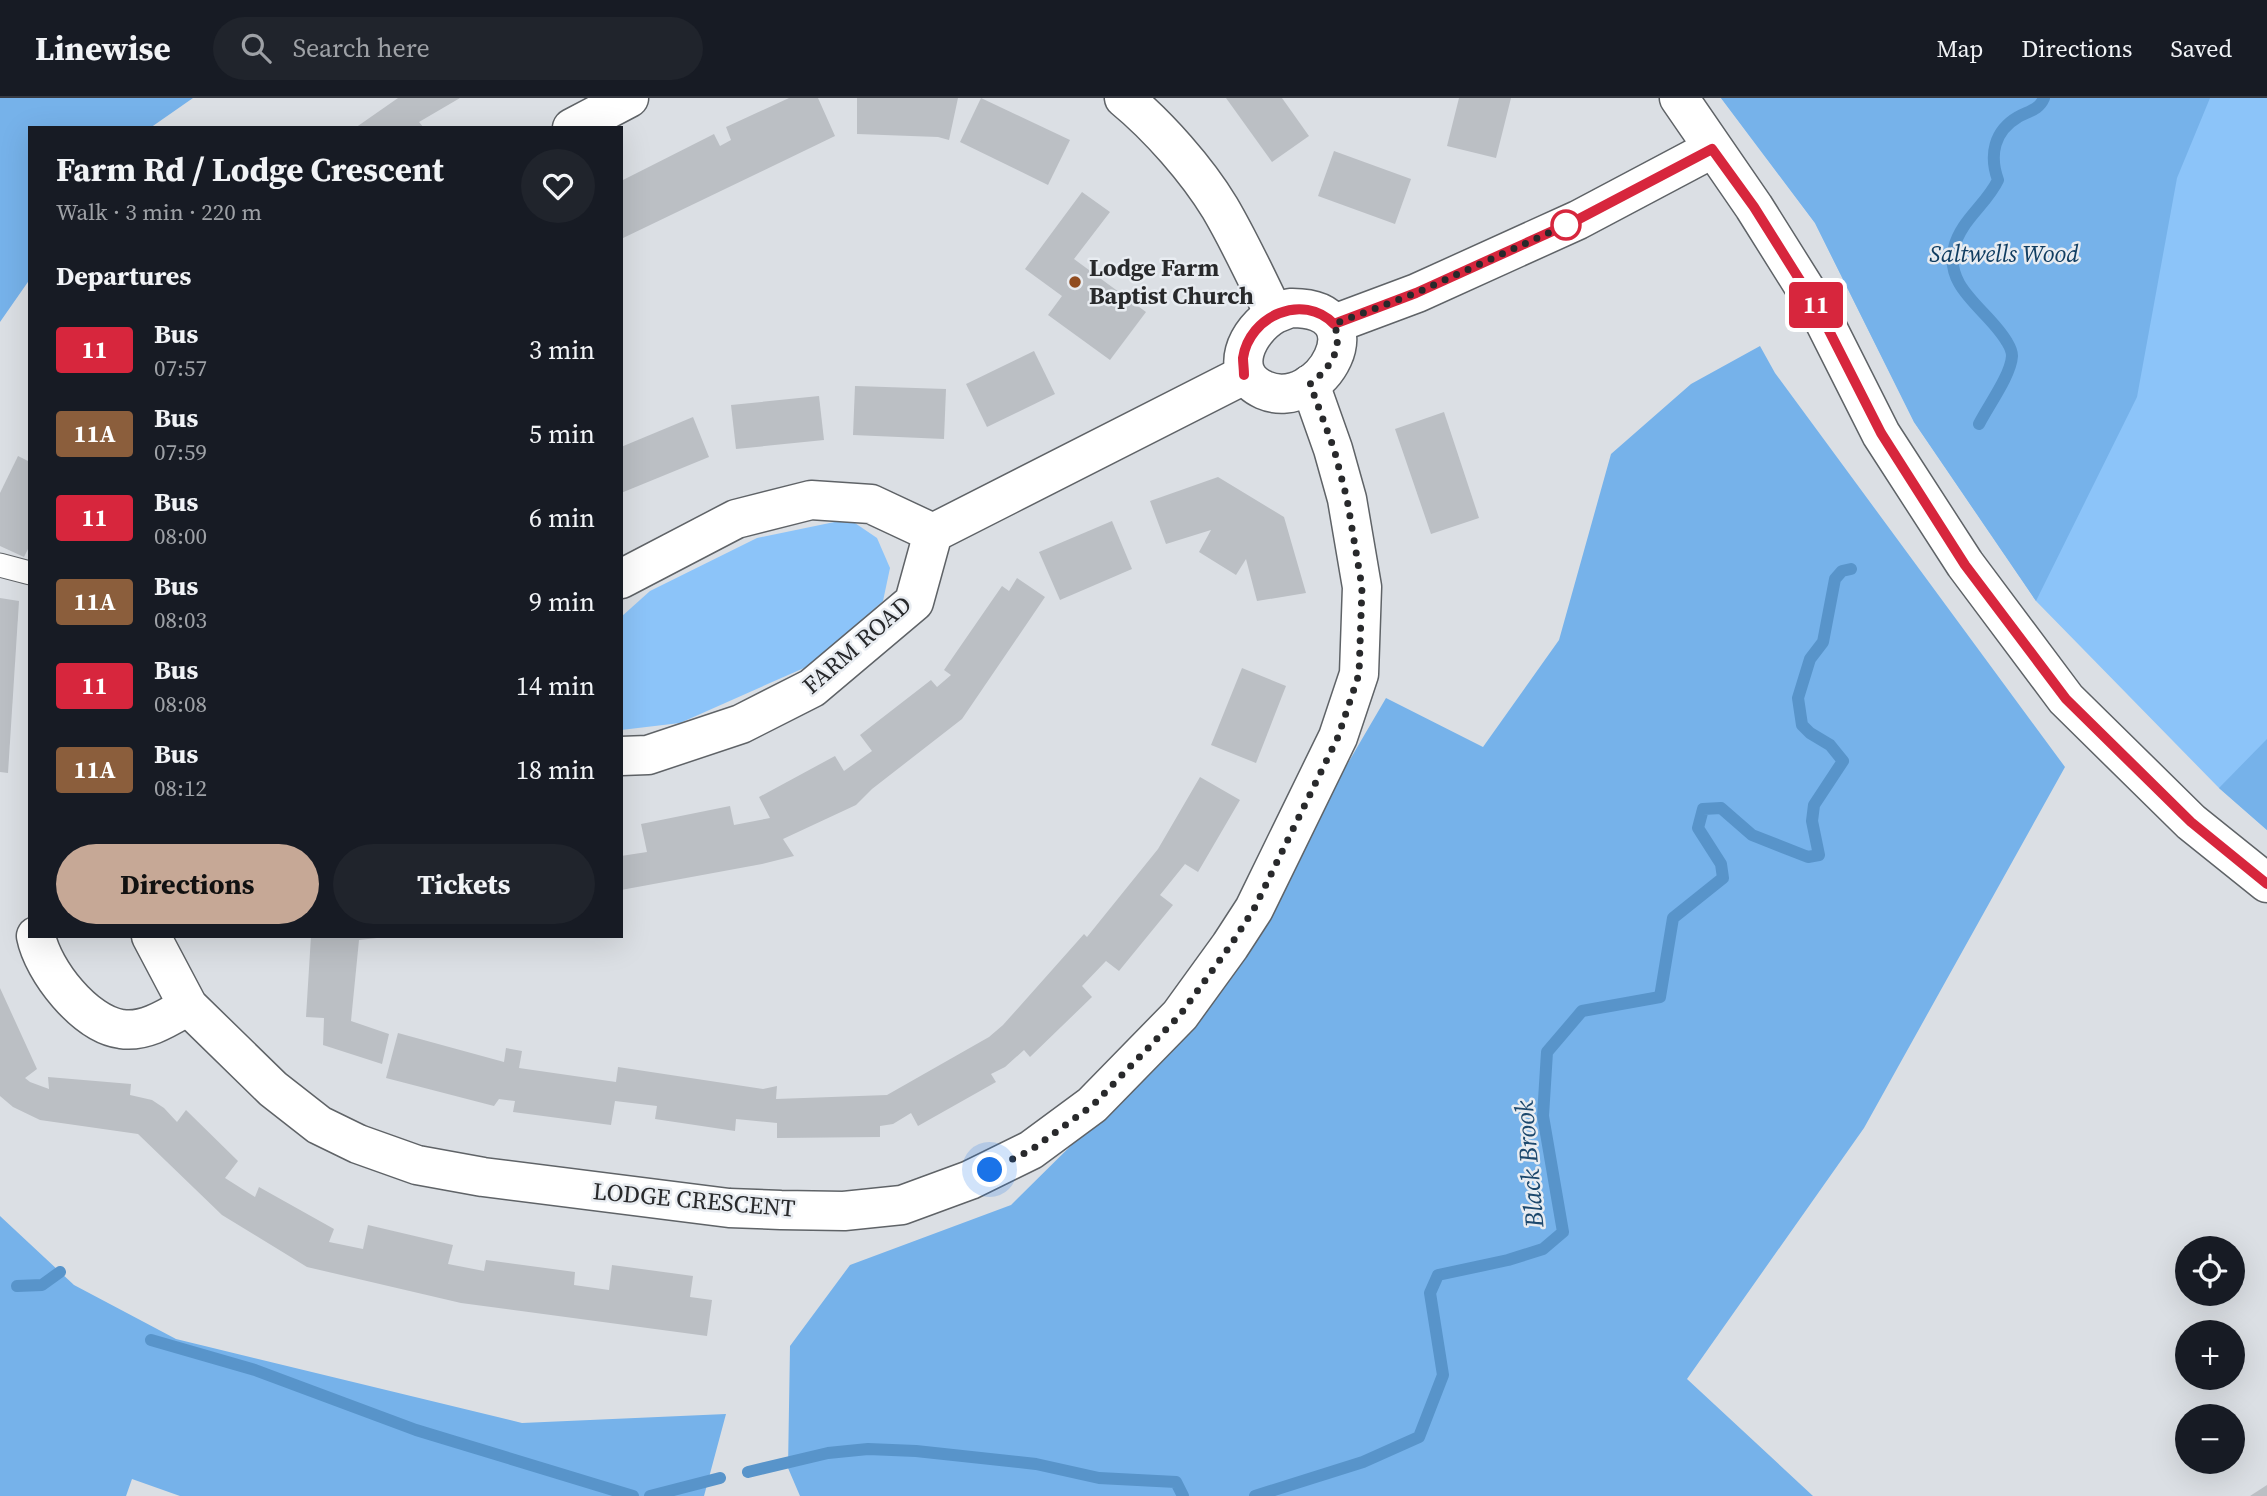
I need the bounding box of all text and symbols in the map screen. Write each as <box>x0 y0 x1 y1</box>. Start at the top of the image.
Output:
search box <box>213 17 703 80</box>
text: Linewise <box>35 26 171 71</box>
icon: search <box>237 29 275 67</box>
text: Search here <box>293 30 430 66</box>
text: Map <box>1936 32 1983 65</box>
text: Directions <box>2021 32 2132 65</box>
text: Saved <box>2170 32 2232 65</box>
text: Farm Rd / Lodge Crescent <box>56 147 444 192</box>
button: heart <box>521 149 595 223</box>
text: Walk · 3 min · 220 m <box>56 196 262 228</box>
unlabelled marker <box>1551 210 1581 240</box>
park label: Saltwells Wood <box>1929 237 2079 270</box>
place label: Lodge Farm Baptist Church <box>1089 251 1254 312</box>
text: Departures <box>56 258 191 294</box>
marker: Lodge Farm Baptist Church <box>1067 274 1083 290</box>
line badge: 11 <box>1784 282 1848 328</box>
text: 11 <box>1803 288 1829 321</box>
text: Bus <box>154 316 198 352</box>
text: 3 min <box>529 332 595 368</box>
text: 11 <box>81 333 108 366</box>
text: 07:57 <box>154 352 207 384</box>
text: Bus <box>154 400 198 436</box>
text: 5 min <box>529 416 595 452</box>
text: 11A <box>73 417 116 450</box>
text: 07:59 <box>154 436 207 468</box>
text: Bus <box>154 484 198 520</box>
text: 6 min <box>529 500 595 536</box>
text: 11 <box>81 501 108 534</box>
text: 08:00 <box>154 520 207 552</box>
text: Bus <box>154 568 198 604</box>
text: 9 min <box>529 584 595 620</box>
text: 11A <box>73 585 116 618</box>
street label: FARM ROAD <box>795 588 918 701</box>
text: 08:03 <box>154 604 207 636</box>
text: Bus <box>154 652 198 688</box>
text: 14 min <box>516 668 595 704</box>
text: 11 <box>81 669 108 702</box>
text: 08:08 <box>154 688 207 720</box>
text: Bus <box>154 736 198 772</box>
text: 18 min <box>516 752 595 788</box>
text: 11A <box>73 753 116 786</box>
text: 08:12 <box>154 772 207 804</box>
button: Directions <box>56 844 319 924</box>
button: Tickets <box>333 844 595 924</box>
water label: Black Brook <box>1505 1098 1553 1230</box>
your location <box>972 1152 1007 1187</box>
street label: LODGE CRESCENT <box>592 1174 797 1225</box>
map controls <box>2175 1236 2245 1474</box>
button: locate <box>2175 1236 2245 1306</box>
button: + <box>2175 1320 2245 1390</box>
button: − <box>2175 1404 2245 1474</box>

